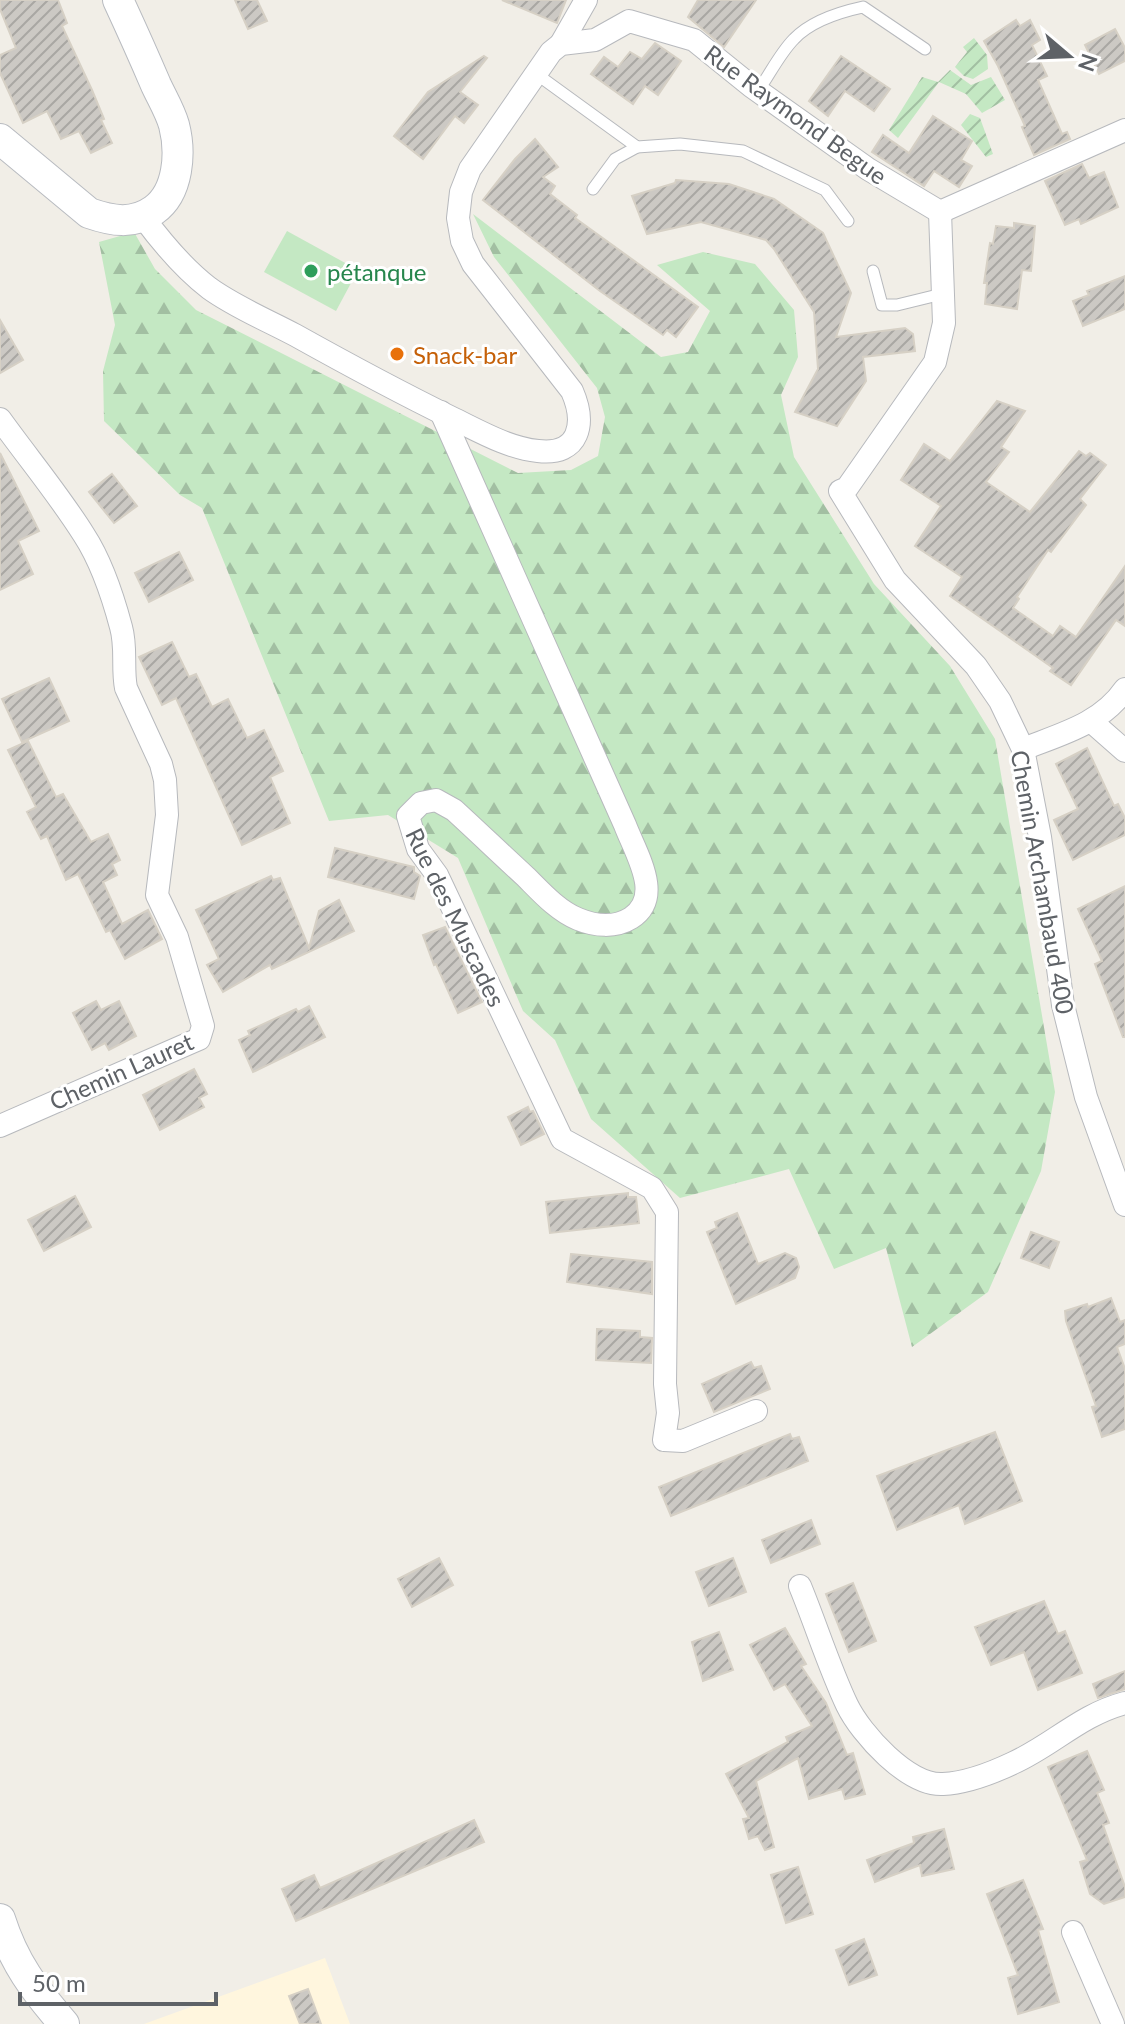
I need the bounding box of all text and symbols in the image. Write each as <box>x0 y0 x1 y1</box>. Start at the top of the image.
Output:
north arrow <box>1029 16 1109 96</box>
street label: Rue Raymond Begue <box>699 38 893 190</box>
text: N <box>1073 50 1104 75</box>
place label: pétanque <box>327 257 426 286</box>
marker: pétanque <box>302 262 320 280</box>
place label: Snack-bar <box>413 340 517 369</box>
marker: Snack-bar <box>388 345 406 363</box>
street label: Chemin Archambaud 400 <box>1006 748 1081 1016</box>
street label: Rue des Muscades <box>400 823 512 1011</box>
street label: Chemin Lauret <box>45 1026 198 1116</box>
scale bar <box>20 1956 216 2006</box>
text: 50 m <box>32 1968 86 1997</box>

